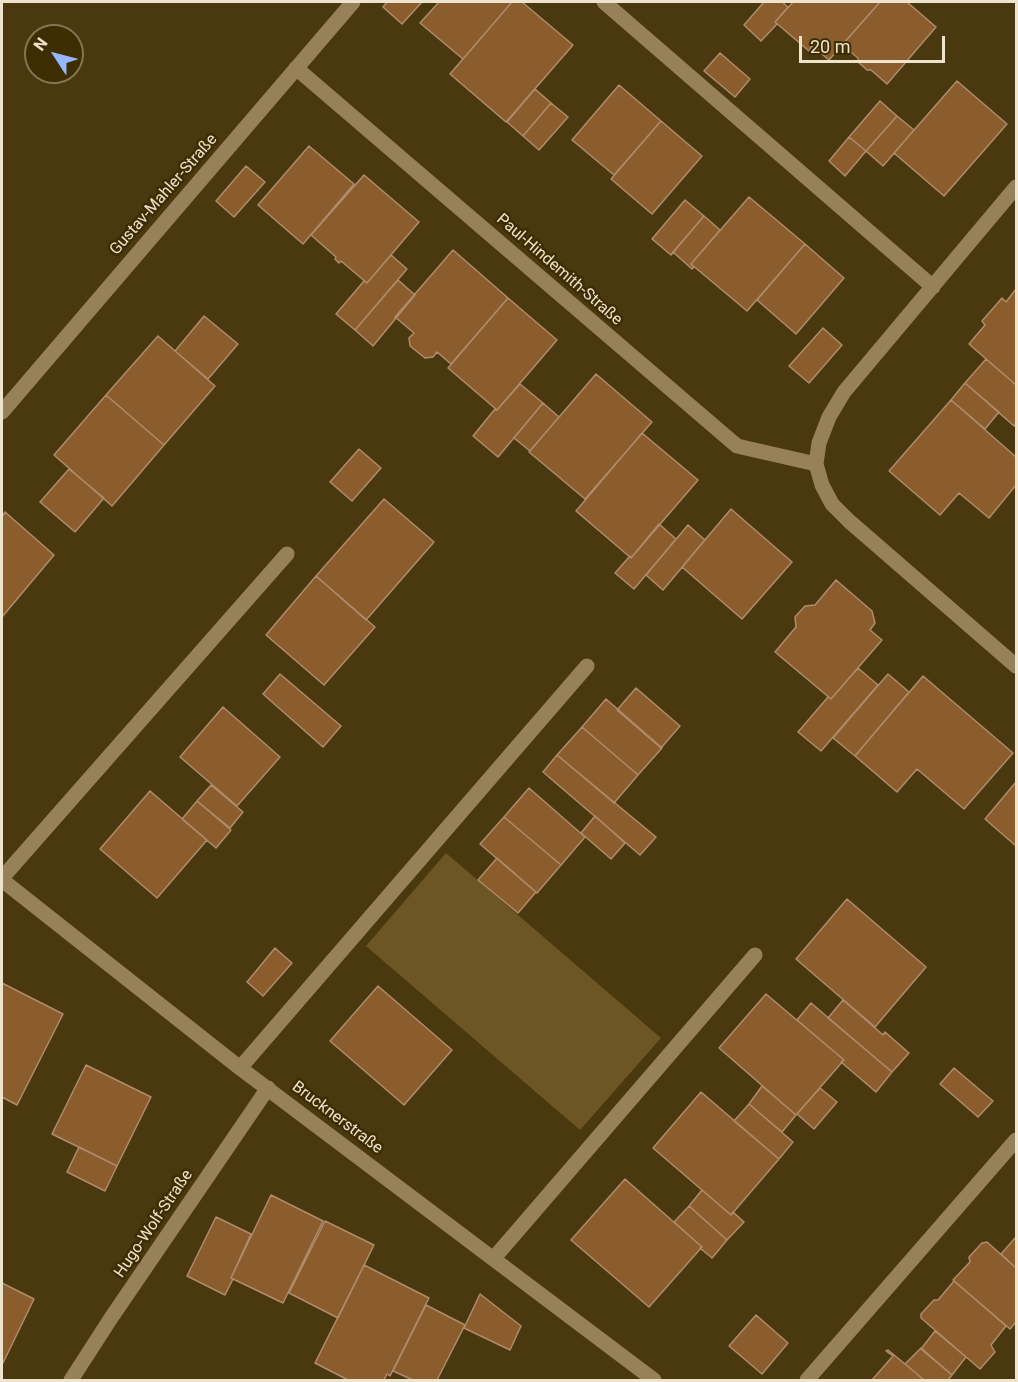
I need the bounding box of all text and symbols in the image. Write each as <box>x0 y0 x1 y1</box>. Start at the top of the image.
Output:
north arrow <box>24 24 84 84</box>
scale bar <box>802 24 948 62</box>
text: N <box>30 34 52 54</box>
text: 20 m <box>810 36 850 57</box>
street label: Gustav-Mahler-Straße <box>106 131 222 259</box>
street label: Paul-Hindemith-Straße <box>492 210 626 330</box>
street label: Brucknerstraße <box>288 1078 386 1158</box>
street label: Hugo-Wolf-Straße <box>111 1166 197 1282</box>

